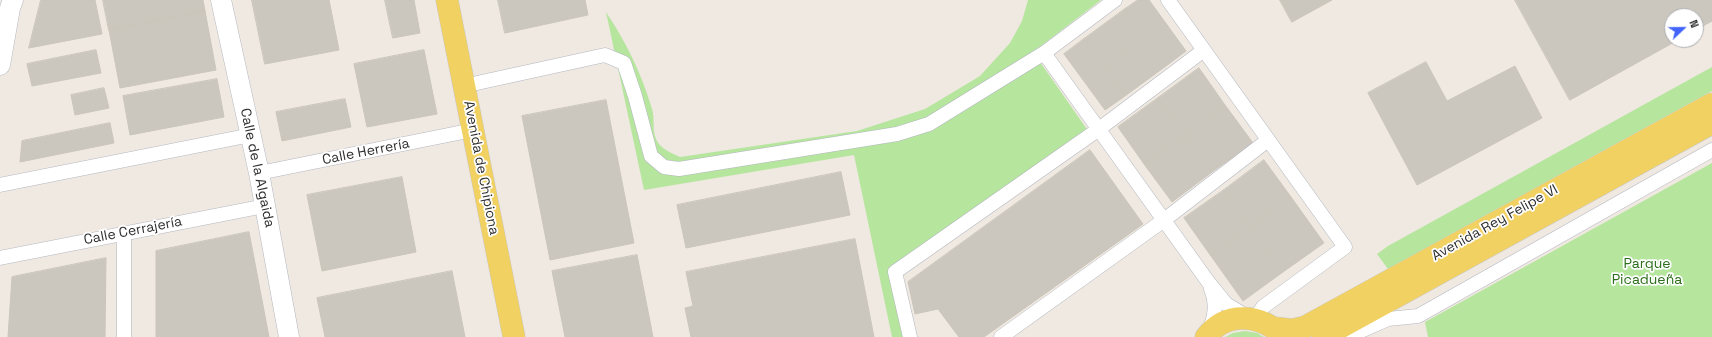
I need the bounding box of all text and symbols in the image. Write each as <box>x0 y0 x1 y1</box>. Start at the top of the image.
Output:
north arrow <box>1664 8 1704 48</box>
text: N <box>1686 18 1702 30</box>
street label: Avenida de Chipiona <box>460 99 502 237</box>
street label: Calle de la Algaida <box>236 107 278 229</box>
street label: Calle Herrería <box>321 135 411 169</box>
street label: Avenida Rey Felipe VI <box>1429 181 1561 265</box>
street label: Calle Cerrajería <box>82 213 184 249</box>
park label: Parque Picadueña <box>1612 256 1682 288</box>

